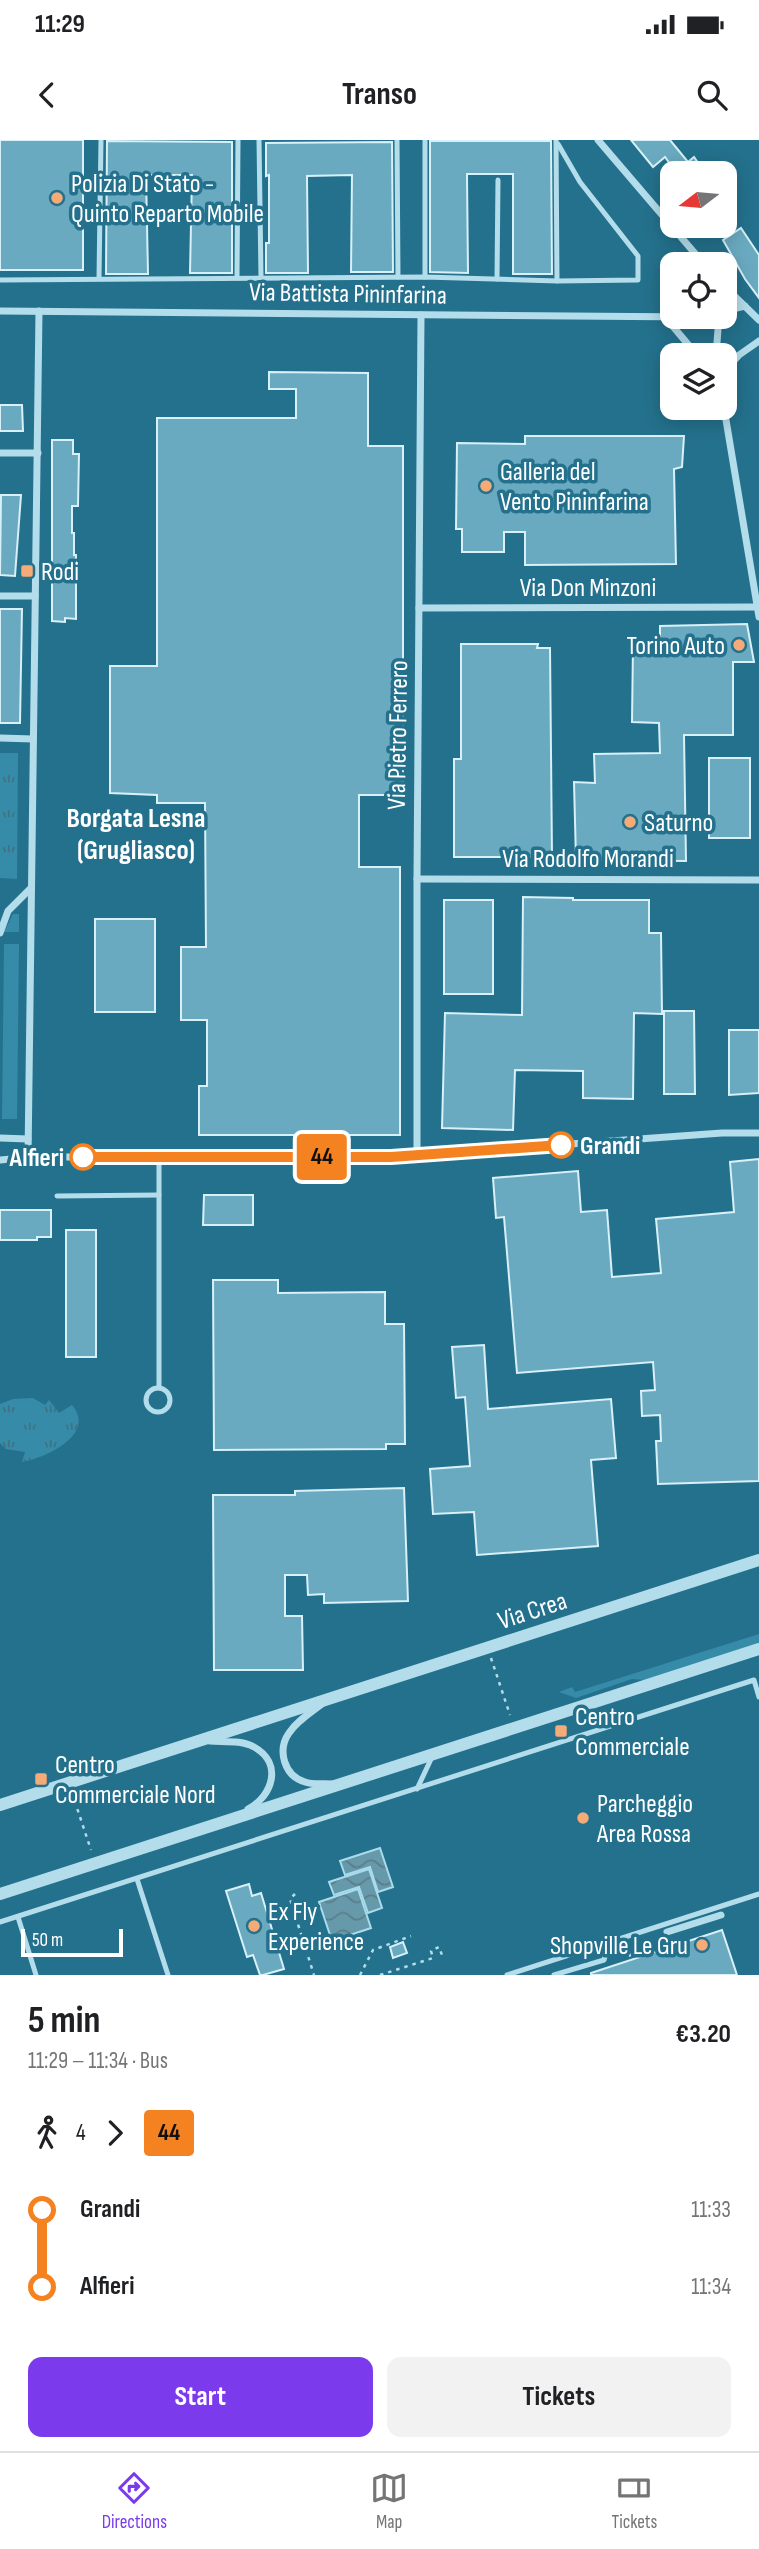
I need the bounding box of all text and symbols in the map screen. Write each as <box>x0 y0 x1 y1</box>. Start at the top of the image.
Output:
text: 11:29 <box>35 9 85 40</box>
text: Transo <box>342 75 417 114</box>
icon: back <box>28 76 66 114</box>
icon: search <box>693 76 731 114</box>
north arrow <box>660 161 737 238</box>
map controls <box>660 161 737 420</box>
place label: Polizia Di Stato - Quinto Reparto Mobile <box>71 169 264 230</box>
marker: Polizia Di Stato - Quinto Reparto Mobile <box>49 190 65 206</box>
button: locate <box>660 252 737 329</box>
street label: Via Battista Pininfarina <box>249 277 447 312</box>
button: layers <box>660 343 737 420</box>
place label: Galleria del Vento Pininfarina <box>500 457 649 518</box>
marker: Galleria del Vento Pininfarina <box>478 478 494 494</box>
place label: Rodi <box>41 557 79 588</box>
marker: Rodi <box>19 563 35 579</box>
street label: Via Don Minzoni <box>520 573 656 604</box>
place label: Torino Auto <box>627 631 725 662</box>
marker: Torino Auto <box>731 637 747 653</box>
street label: Via Pietro Ferrero <box>382 660 415 810</box>
district label: Borgata Lesna (Grugliasco) <box>66 802 206 867</box>
place label: Saturno <box>644 808 713 839</box>
marker: Saturno <box>622 814 638 830</box>
street label: Via Rodolfo Morandi <box>502 844 674 875</box>
place label: Grandi <box>580 1131 640 1162</box>
marker: Grandi <box>548 1132 574 1158</box>
line badge: 44 <box>290 1134 354 1180</box>
text: 44 <box>311 1142 333 1171</box>
place label: Alfieri <box>9 1143 64 1174</box>
marker: Alfieri <box>70 1144 96 1170</box>
street label: Via Crea <box>494 1586 571 1637</box>
place label: Centro Commerciale <box>575 1702 690 1763</box>
marker: Centro Commerciale <box>553 1723 569 1739</box>
place label: Centro Commerciale Nord <box>55 1750 216 1811</box>
marker: Centro Commerciale Nord <box>33 1771 49 1787</box>
place label: Parcheggio Area Rossa <box>596 1789 693 1850</box>
marker: Parcheggio Area Rossa <box>575 1810 591 1826</box>
place label: Ex Fly Experience <box>268 1897 364 1958</box>
marker: Ex Fly Experience <box>246 1918 262 1934</box>
scale bar <box>21 1926 122 1958</box>
text: 50 m <box>32 1929 63 1952</box>
place label: Shopville Le Gru <box>550 1931 688 1962</box>
marker: Shopville Le Gru <box>694 1937 710 1953</box>
text: 5 min <box>28 1998 100 2043</box>
text: €3.20 <box>675 2019 731 2050</box>
text: 11:29 – 11:34 · Bus <box>28 2047 168 2075</box>
icon: walk <box>28 2114 66 2152</box>
icon: forward <box>96 2114 134 2152</box>
text: 44 <box>158 2118 180 2147</box>
text: 4 <box>76 2119 86 2147</box>
text: Grandi <box>80 2194 140 2225</box>
text: 11:33 <box>691 2196 731 2224</box>
text: Alfieri <box>80 2271 134 2302</box>
text: 11:34 <box>691 2273 731 2301</box>
button: Start <box>28 2357 373 2437</box>
button: Tickets <box>387 2357 731 2437</box>
tab: Directions <box>102 2469 167 2534</box>
tab: Map <box>370 2469 408 2534</box>
tab: Tickets <box>611 2469 657 2534</box>

